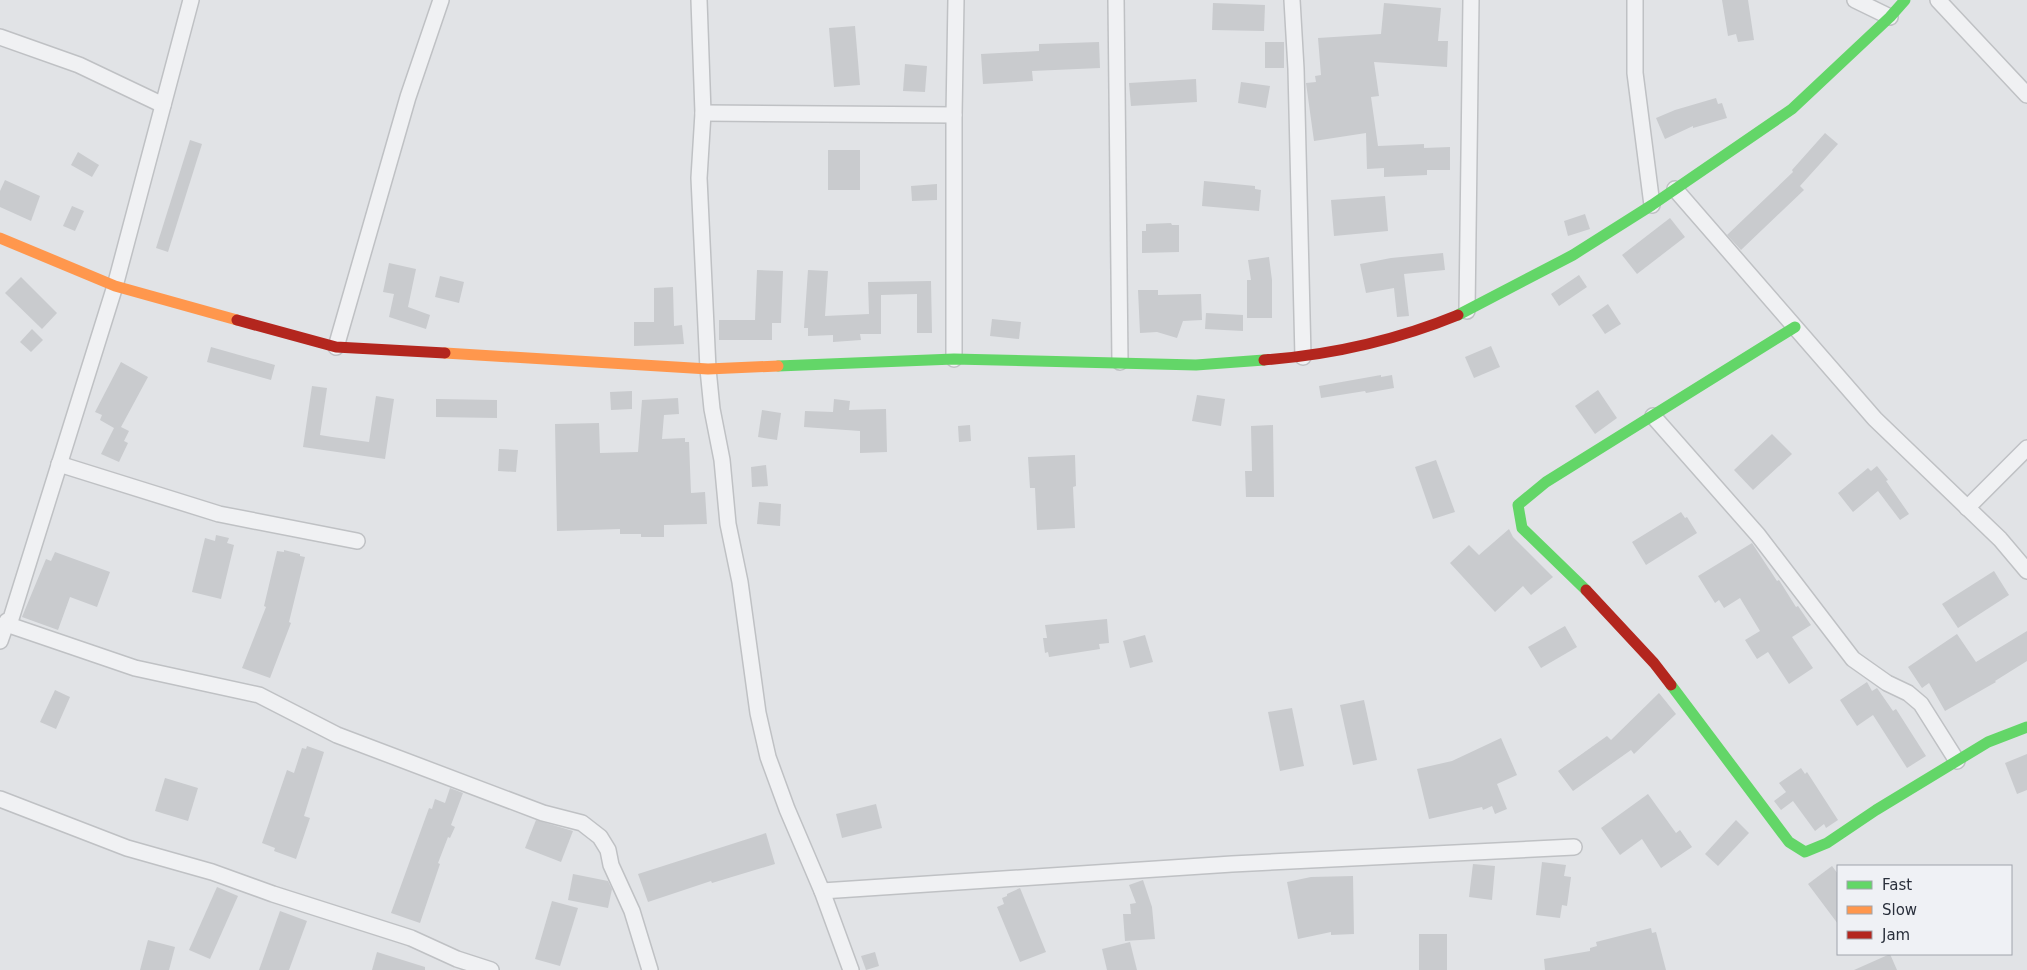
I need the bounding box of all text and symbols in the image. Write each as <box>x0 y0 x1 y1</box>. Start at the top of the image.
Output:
legend <box>1837 865 2012 955</box>
text: Fast <box>1882 876 1912 894</box>
text: Slow <box>1882 901 1917 919</box>
text: Jam <box>1881 926 1910 944</box>

